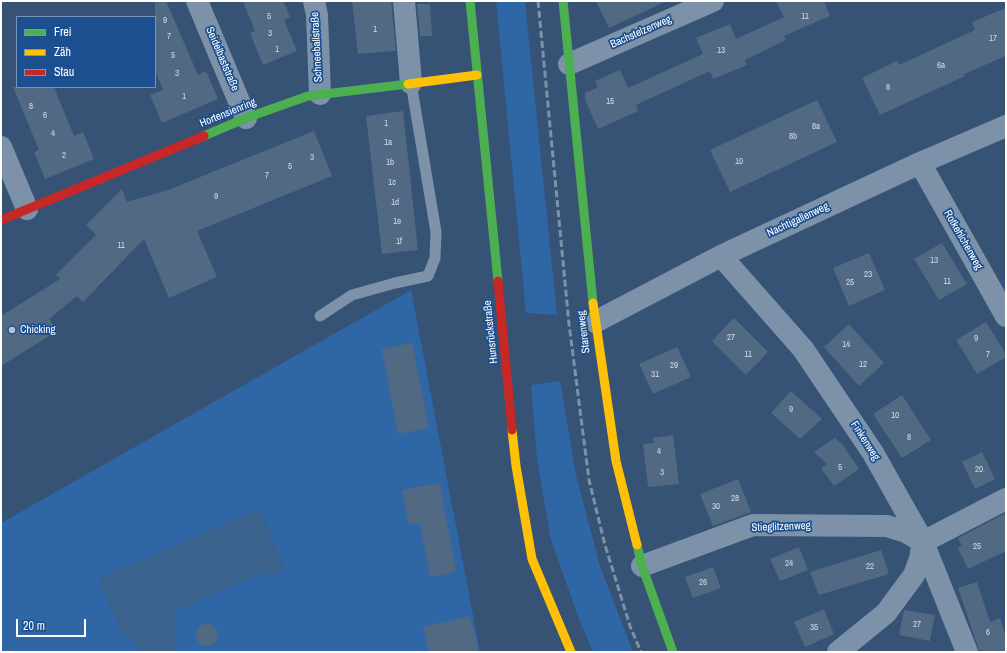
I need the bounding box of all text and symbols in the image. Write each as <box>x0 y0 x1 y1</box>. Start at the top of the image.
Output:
house number: 5 <box>267 12 271 22</box>
street label: Schneeballstraße <box>309 12 325 82</box>
house number: 11 <box>801 12 809 22</box>
street label: Bachstelzenweg <box>608 13 674 51</box>
legend <box>16 16 156 88</box>
house number: 9 <box>163 16 167 26</box>
text: Frei <box>54 24 72 40</box>
street label: Seidelbaststraße <box>203 25 241 93</box>
house number: 1 <box>373 25 377 35</box>
house number: 3 <box>268 29 272 39</box>
house number: 7 <box>167 32 171 42</box>
house number: 17 <box>989 34 997 44</box>
text: Zäh <box>54 44 71 60</box>
house number: 1 <box>275 45 279 55</box>
house number: 13 <box>717 46 725 56</box>
house number: 5 <box>171 51 175 61</box>
house number: 6a <box>937 61 945 71</box>
text: Stau <box>54 64 74 80</box>
house number: 3 <box>175 69 179 79</box>
house number: 8 <box>886 83 890 93</box>
house number: 1 <box>182 92 186 102</box>
street label: Hortensienring <box>198 96 258 130</box>
house number: 15 <box>606 97 614 107</box>
house number: 8 <box>29 102 33 112</box>
house number: 6 <box>43 111 47 121</box>
house number: 1 <box>384 119 388 129</box>
house number: 8a <box>812 122 820 132</box>
house number: 4 <box>51 129 55 139</box>
house number: 8b <box>789 132 797 142</box>
house number: 1a <box>384 138 392 148</box>
house number: 2 <box>62 151 66 161</box>
house number: 3 <box>310 153 314 163</box>
house number: 10 <box>735 157 743 167</box>
house number: 1b <box>386 158 394 168</box>
house number: 5 <box>288 162 292 172</box>
house number: 7 <box>265 171 269 181</box>
house number: 1c <box>388 178 396 188</box>
house number: 9 <box>214 192 218 202</box>
house number: 1d <box>391 198 399 208</box>
street label: Nachtigallenweg <box>765 200 831 240</box>
street label: Rotkehlchenweg <box>941 208 985 272</box>
house number: 1e <box>393 217 401 227</box>
house number: 1f <box>396 237 402 247</box>
house number: 11 <box>117 241 125 251</box>
house number: 13 <box>930 256 938 266</box>
house number: 23 <box>864 270 872 280</box>
house number: 11 <box>943 277 951 287</box>
house number: 25 <box>846 278 854 288</box>
street label: Hunsrückstraße <box>481 300 501 364</box>
street label: Starenweg <box>575 310 593 354</box>
place label: Chicking <box>20 323 56 337</box>
marker: Chicking <box>7 325 17 335</box>
house number: 27 <box>727 333 735 343</box>
house number: 9 <box>974 334 978 344</box>
house number: 14 <box>842 340 850 350</box>
house number: 11 <box>744 350 752 360</box>
house number: 7 <box>986 350 990 360</box>
house number: 12 <box>859 360 867 370</box>
house number: 29 <box>670 361 678 371</box>
house number: 31 <box>651 370 659 380</box>
house number: 9 <box>789 405 793 415</box>
house number: 10 <box>891 411 899 421</box>
street label: Finkenweg <box>847 419 883 463</box>
house number: 8 <box>907 433 911 443</box>
house number: 4 <box>657 447 661 457</box>
house number: 5 <box>838 463 842 473</box>
house number: 20 <box>975 465 983 475</box>
house number: 3 <box>660 468 664 478</box>
house number: 28 <box>731 494 739 504</box>
house number: 30 <box>712 502 720 512</box>
street label: Stieglitzenweg <box>751 519 811 535</box>
house number: 25 <box>973 542 981 552</box>
house number: 24 <box>785 559 793 569</box>
house number: 22 <box>866 562 874 572</box>
house number: 26 <box>699 578 707 588</box>
scale bar <box>18 611 88 637</box>
text: 20 m <box>23 618 45 634</box>
house number: 27 <box>913 620 921 630</box>
house number: 35 <box>810 623 818 633</box>
house number: 6 <box>986 628 990 638</box>

